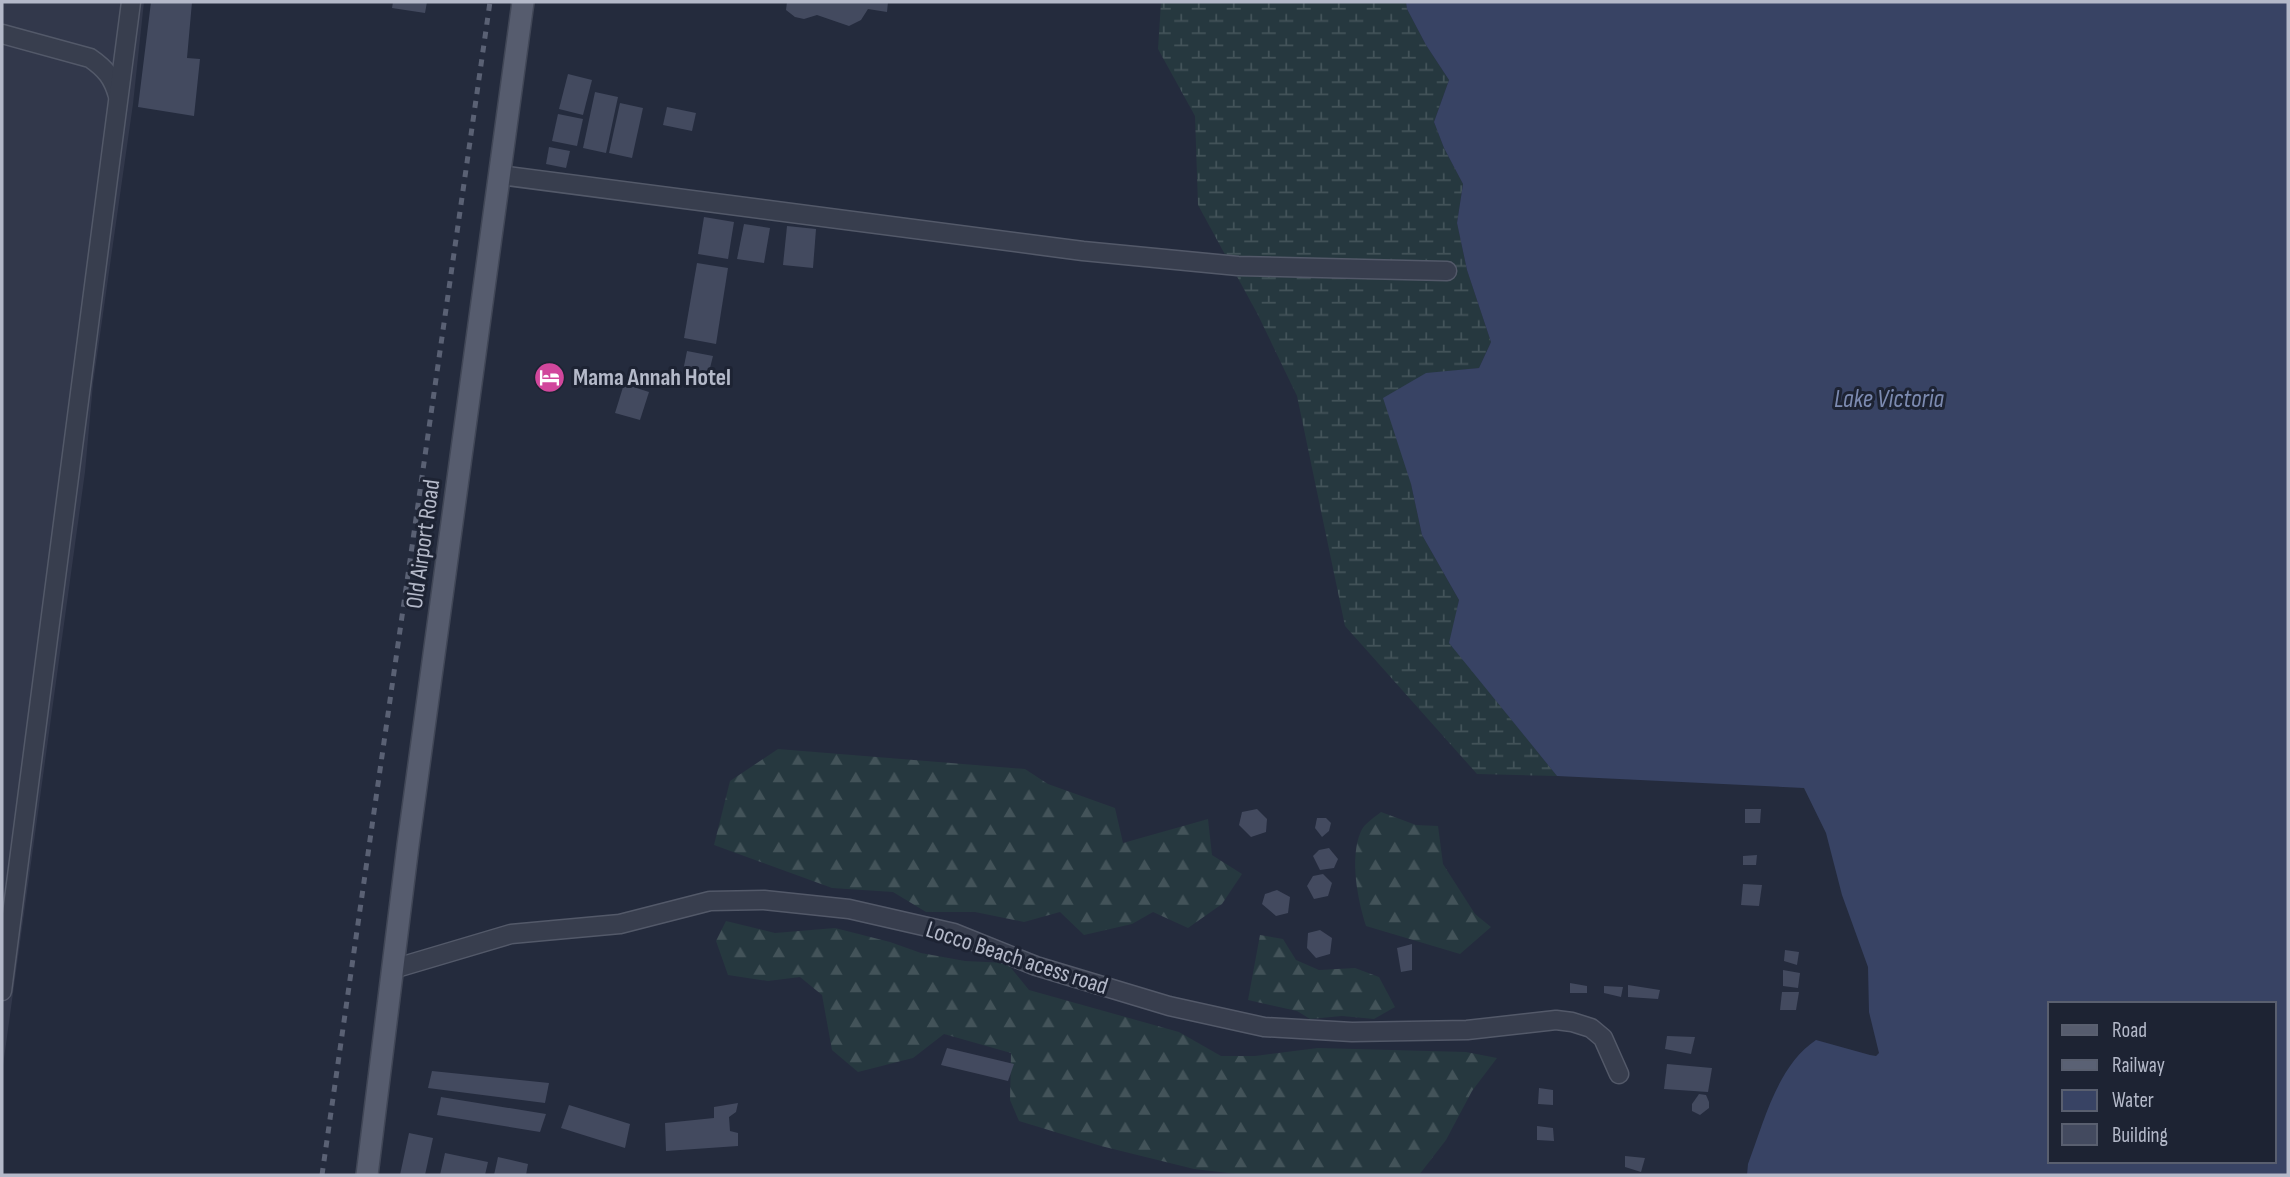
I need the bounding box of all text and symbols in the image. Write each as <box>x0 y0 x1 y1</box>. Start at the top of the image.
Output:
hotel icon: Mama Annah Hotel <box>533 360 567 394</box>
place label: Mama Annah Hotel <box>573 363 731 392</box>
water label: Lake Victoria <box>1834 384 1945 415</box>
street label: Old Airport Road <box>400 478 446 610</box>
street label: Locco Beach acess road <box>922 915 1112 1001</box>
legend <box>2048 1002 2276 1163</box>
text: Road <box>2112 1018 2147 1043</box>
text: Railway <box>2112 1053 2165 1078</box>
text: Water <box>2112 1088 2154 1113</box>
text: Building <box>2112 1123 2168 1148</box>

